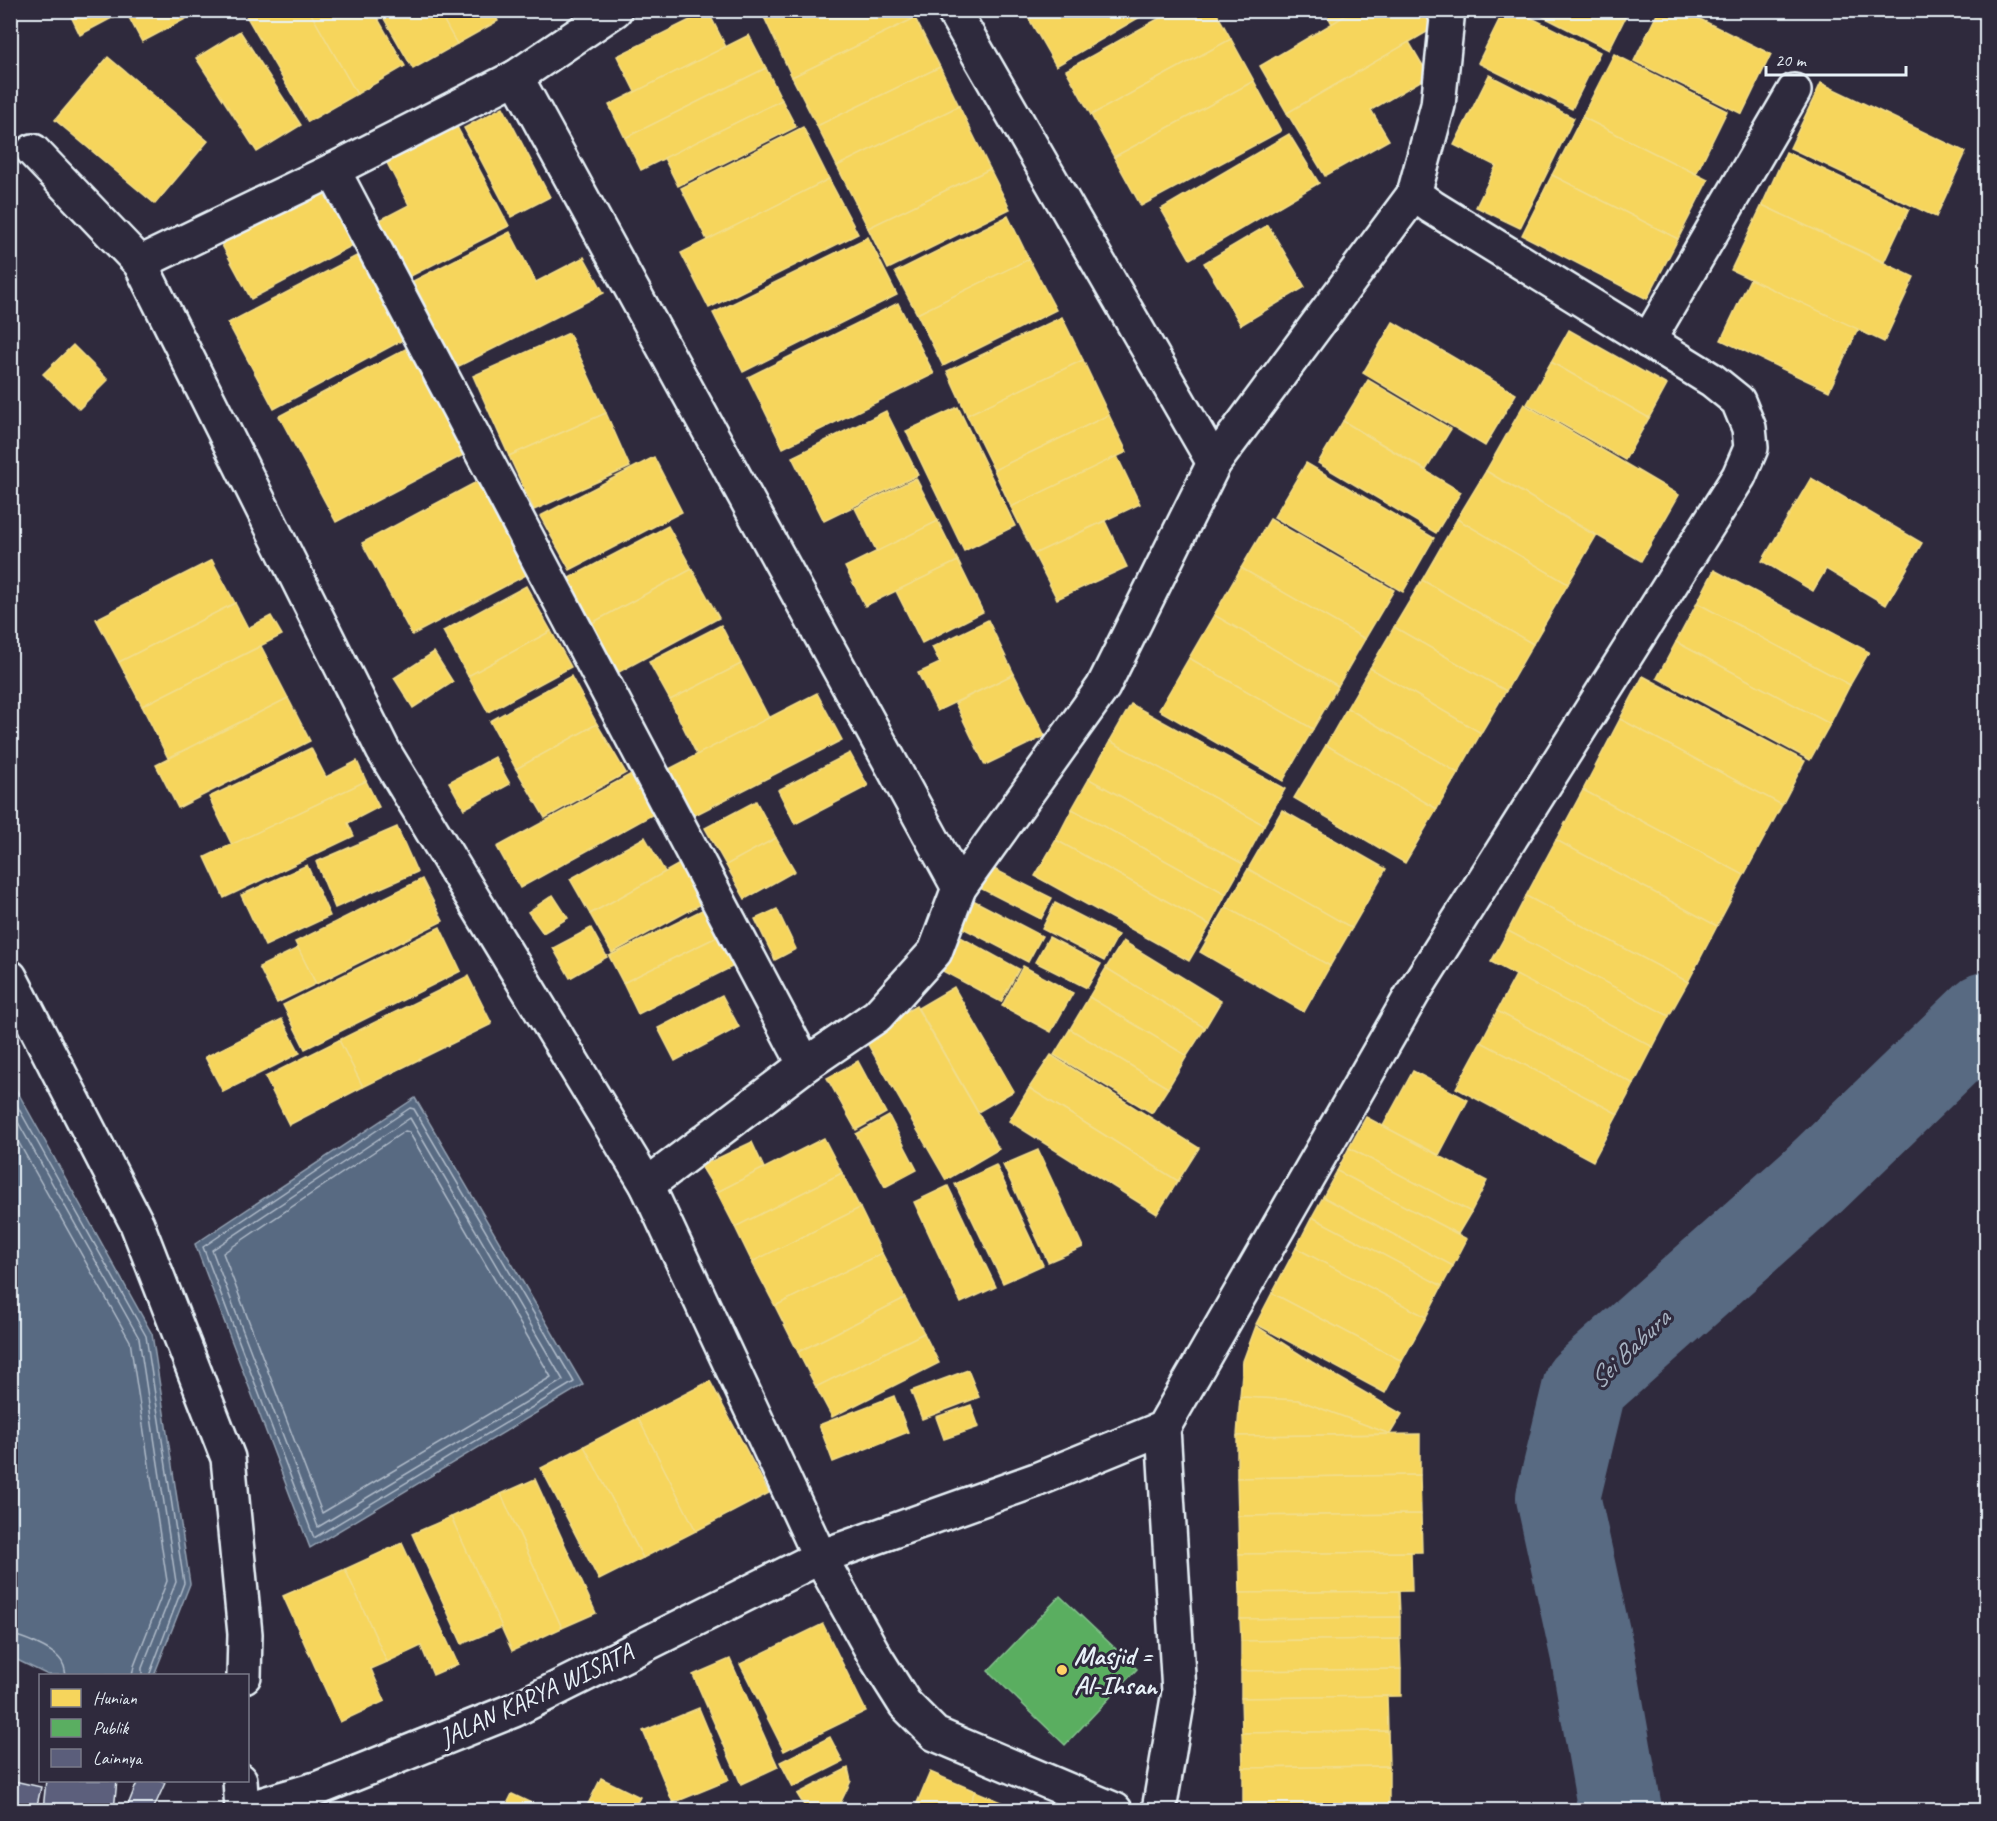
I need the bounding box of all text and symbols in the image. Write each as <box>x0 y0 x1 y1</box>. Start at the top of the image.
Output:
scale bar <box>1766 39 1906 77</box>
text: 20 m <box>1775 49 1808 71</box>
water label: Sei Babura <box>1581 1301 1678 1396</box>
street label: JALAN KARYA WISATA <box>432 1635 640 1755</box>
place label: Masjid = Al-Ihsan <box>1074 1639 1159 1702</box>
marker: Masjid = Al-Ihsan <box>1055 1663 1069 1677</box>
legend <box>39 1674 249 1782</box>
text: Hunian <box>93 1687 138 1709</box>
text: Publik <box>93 1717 130 1739</box>
text: Lainnya <box>93 1747 143 1769</box>

